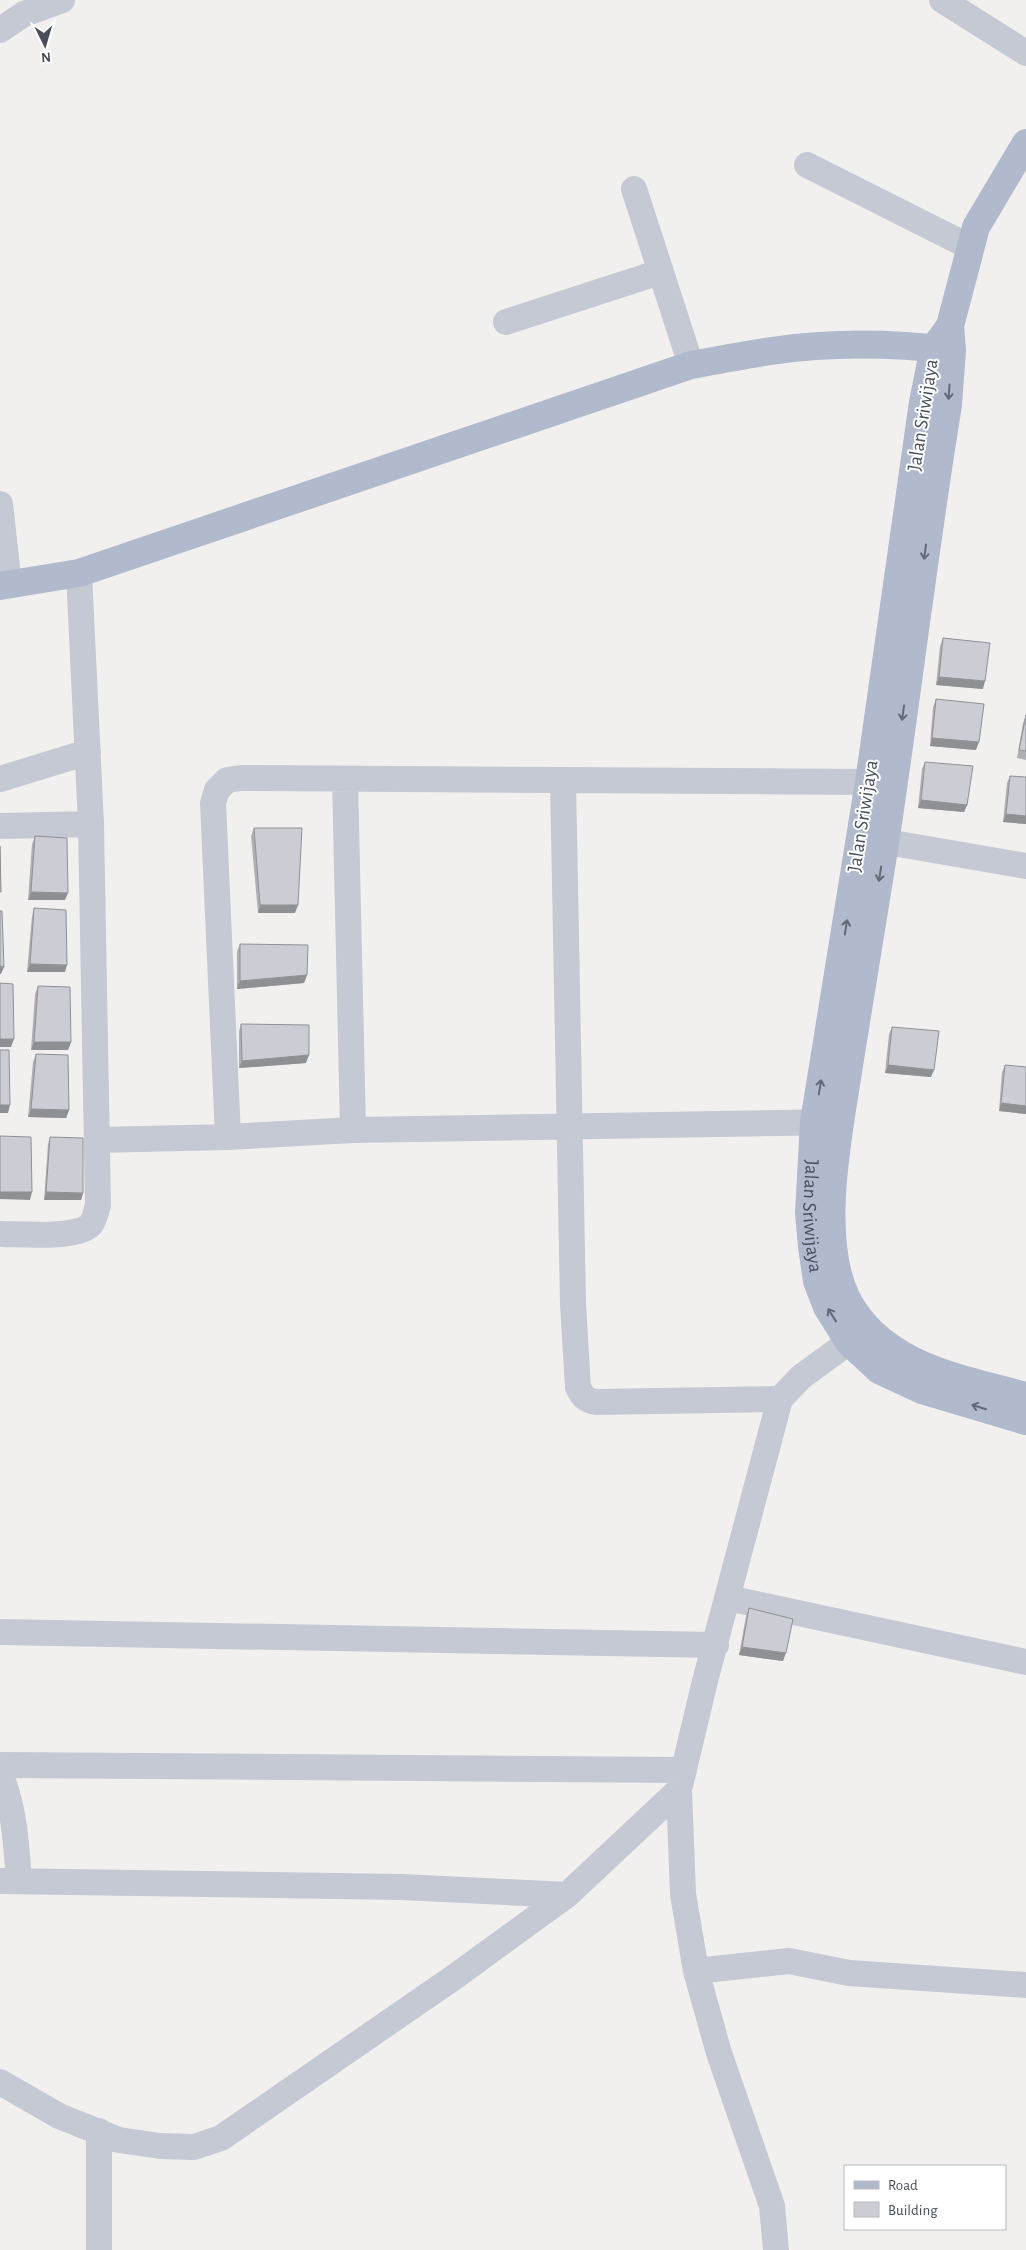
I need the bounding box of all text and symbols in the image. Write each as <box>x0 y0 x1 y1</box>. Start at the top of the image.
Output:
north arrow <box>20 20 70 70</box>
text: N <box>41 50 52 64</box>
street label: Jalan Sriwijaya <box>904 358 942 472</box>
one-way arrow <box>944 383 953 399</box>
one-way arrow <box>920 544 930 560</box>
one-way arrow <box>898 705 908 721</box>
street label: Jalan Sriwijaya <box>844 759 882 873</box>
one-way arrow <box>874 866 884 882</box>
one-way arrow <box>841 919 851 935</box>
one-way arrow <box>815 1080 825 1096</box>
street label: Jalan Sriwijaya <box>799 1159 826 1274</box>
one-way arrow <box>827 1309 837 1323</box>
one-way arrow <box>972 1402 988 1411</box>
legend <box>844 2165 1006 2230</box>
text: Road <box>888 2178 918 2193</box>
text: Building <box>888 2203 938 2218</box>

